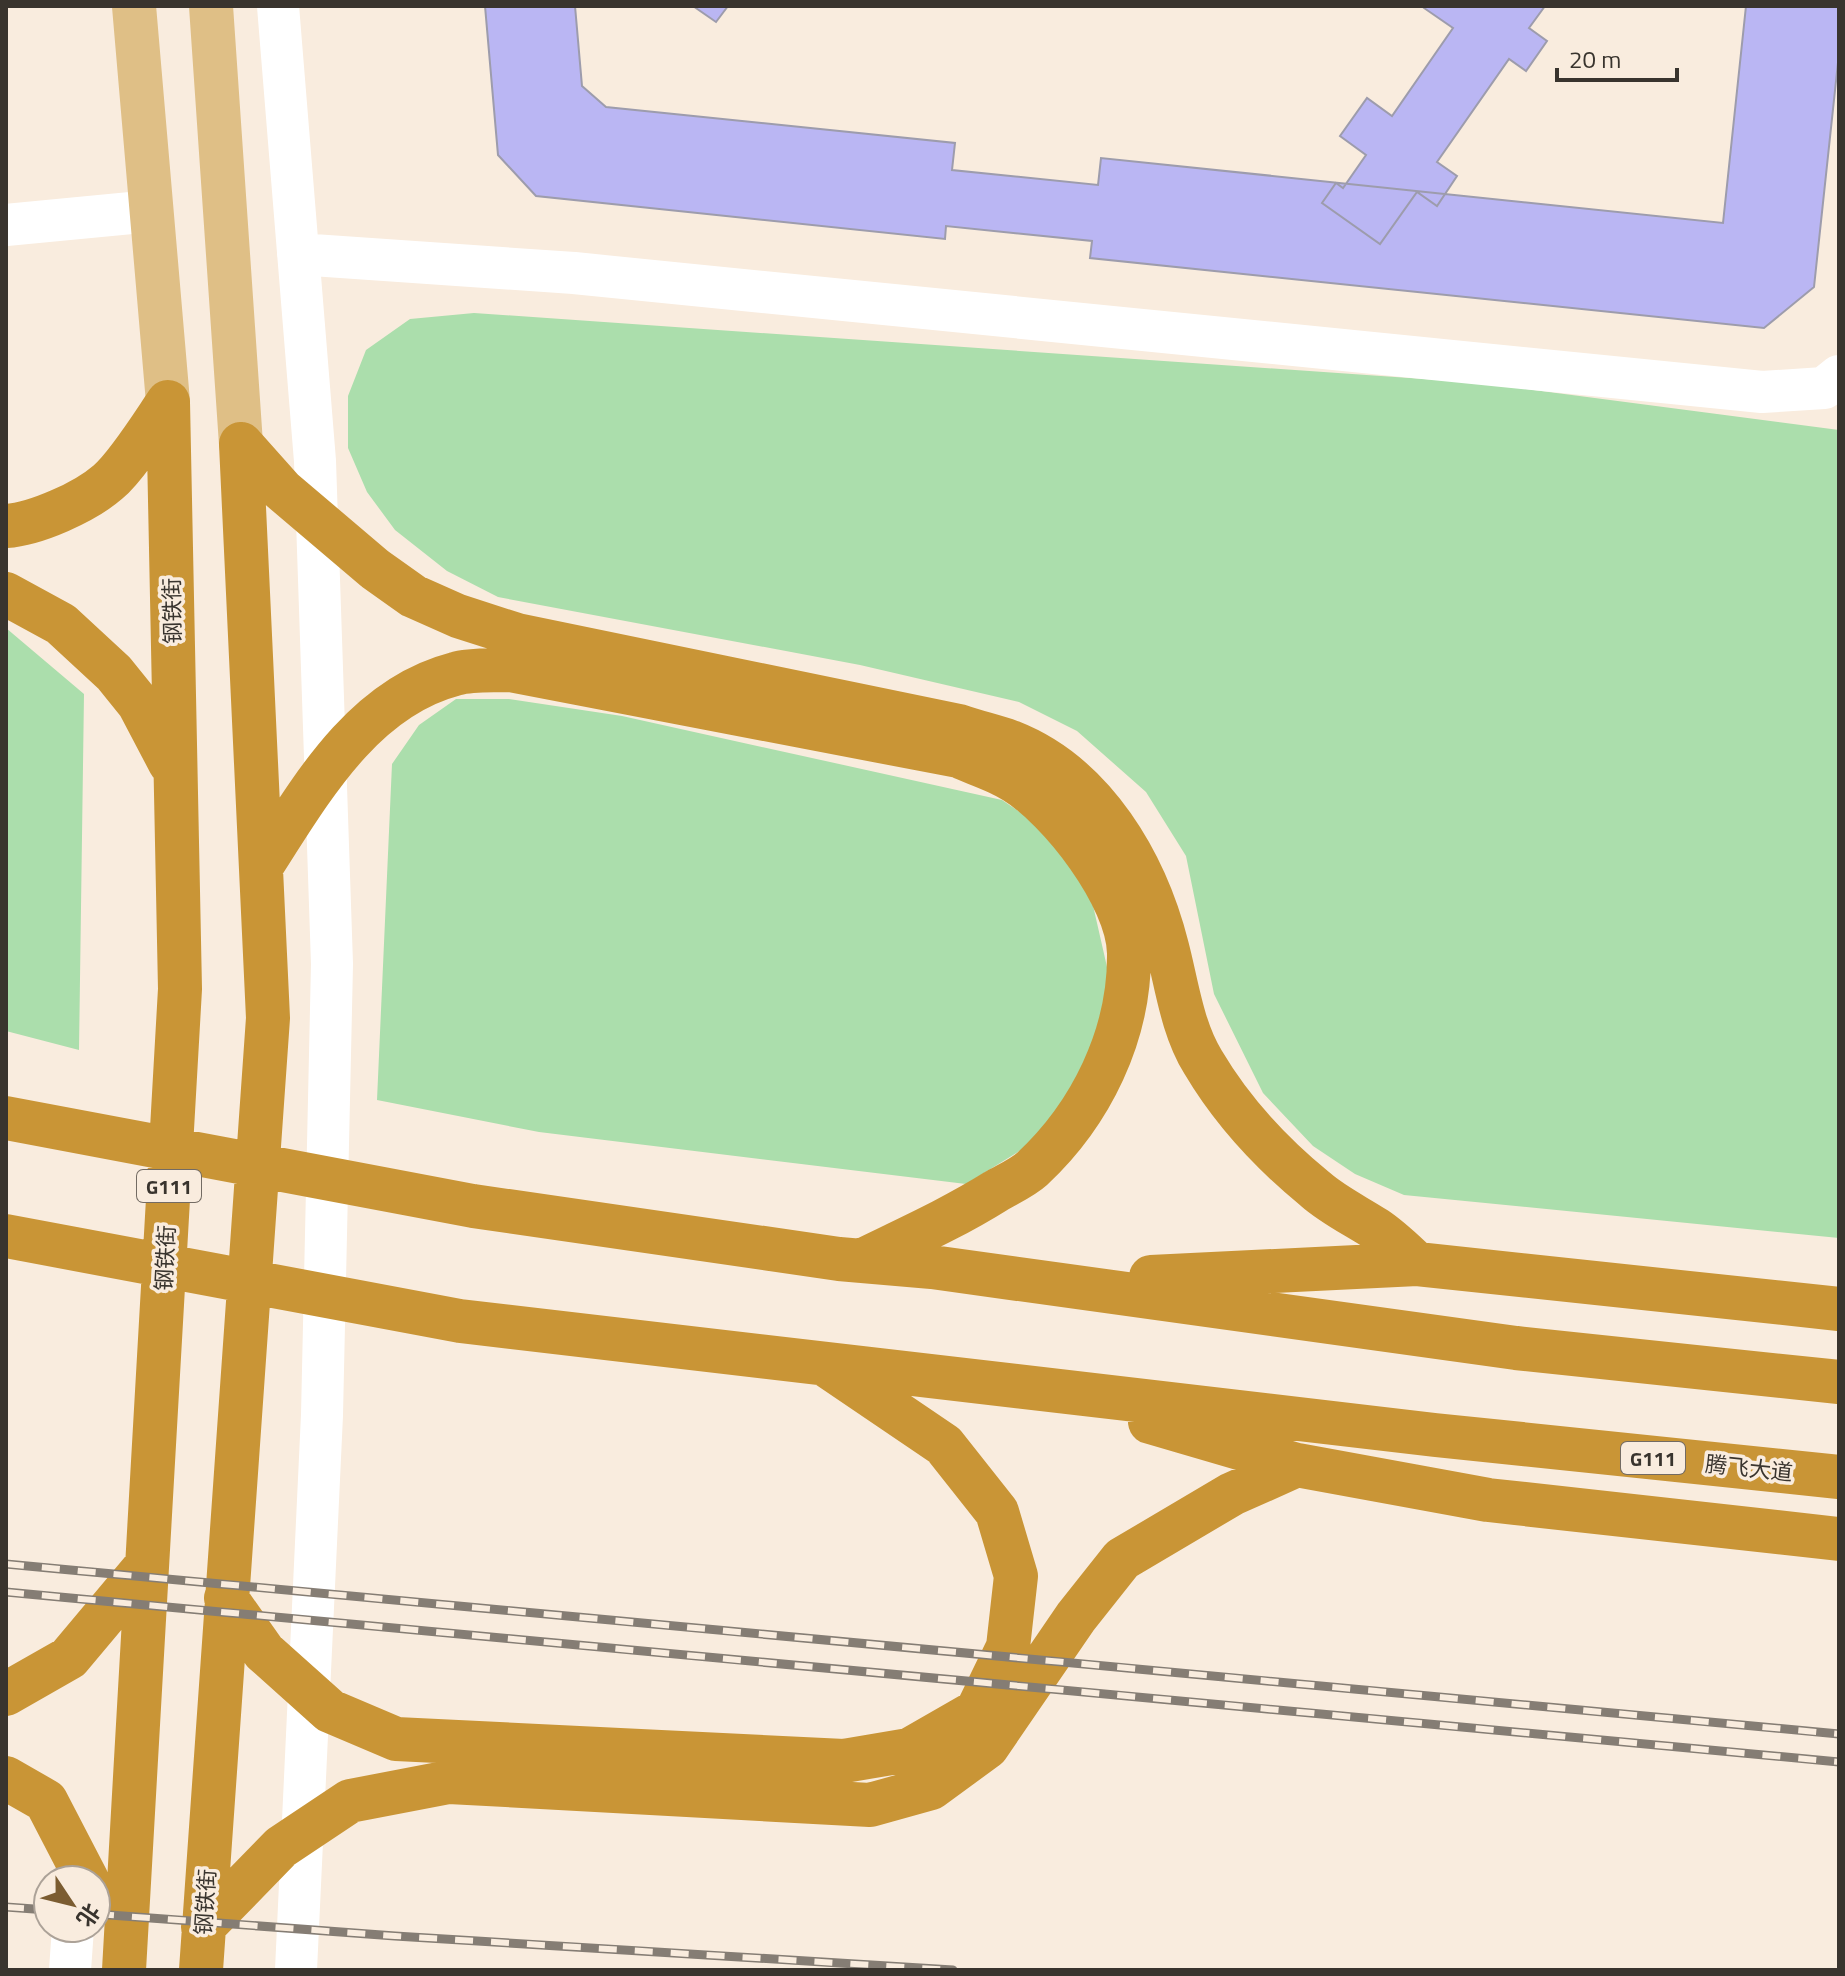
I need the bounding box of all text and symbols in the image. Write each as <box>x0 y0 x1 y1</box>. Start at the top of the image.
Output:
scale bar <box>1557 32 1677 82</box>
text: 20 m <box>1569 41 1621 77</box>
street label: 钢铁街 <box>154 578 190 644</box>
road number: G111 <box>137 1170 201 1202</box>
street label: 钢铁街 <box>146 1224 184 1292</box>
road number: G111 <box>1621 1442 1685 1474</box>
street label: 腾飞大道 <box>1703 1446 1795 1490</box>
north arrow <box>32 1864 112 1944</box>
street label: 钢铁街 <box>186 1868 224 1936</box>
text: 北 <box>68 1897 109 1934</box>

